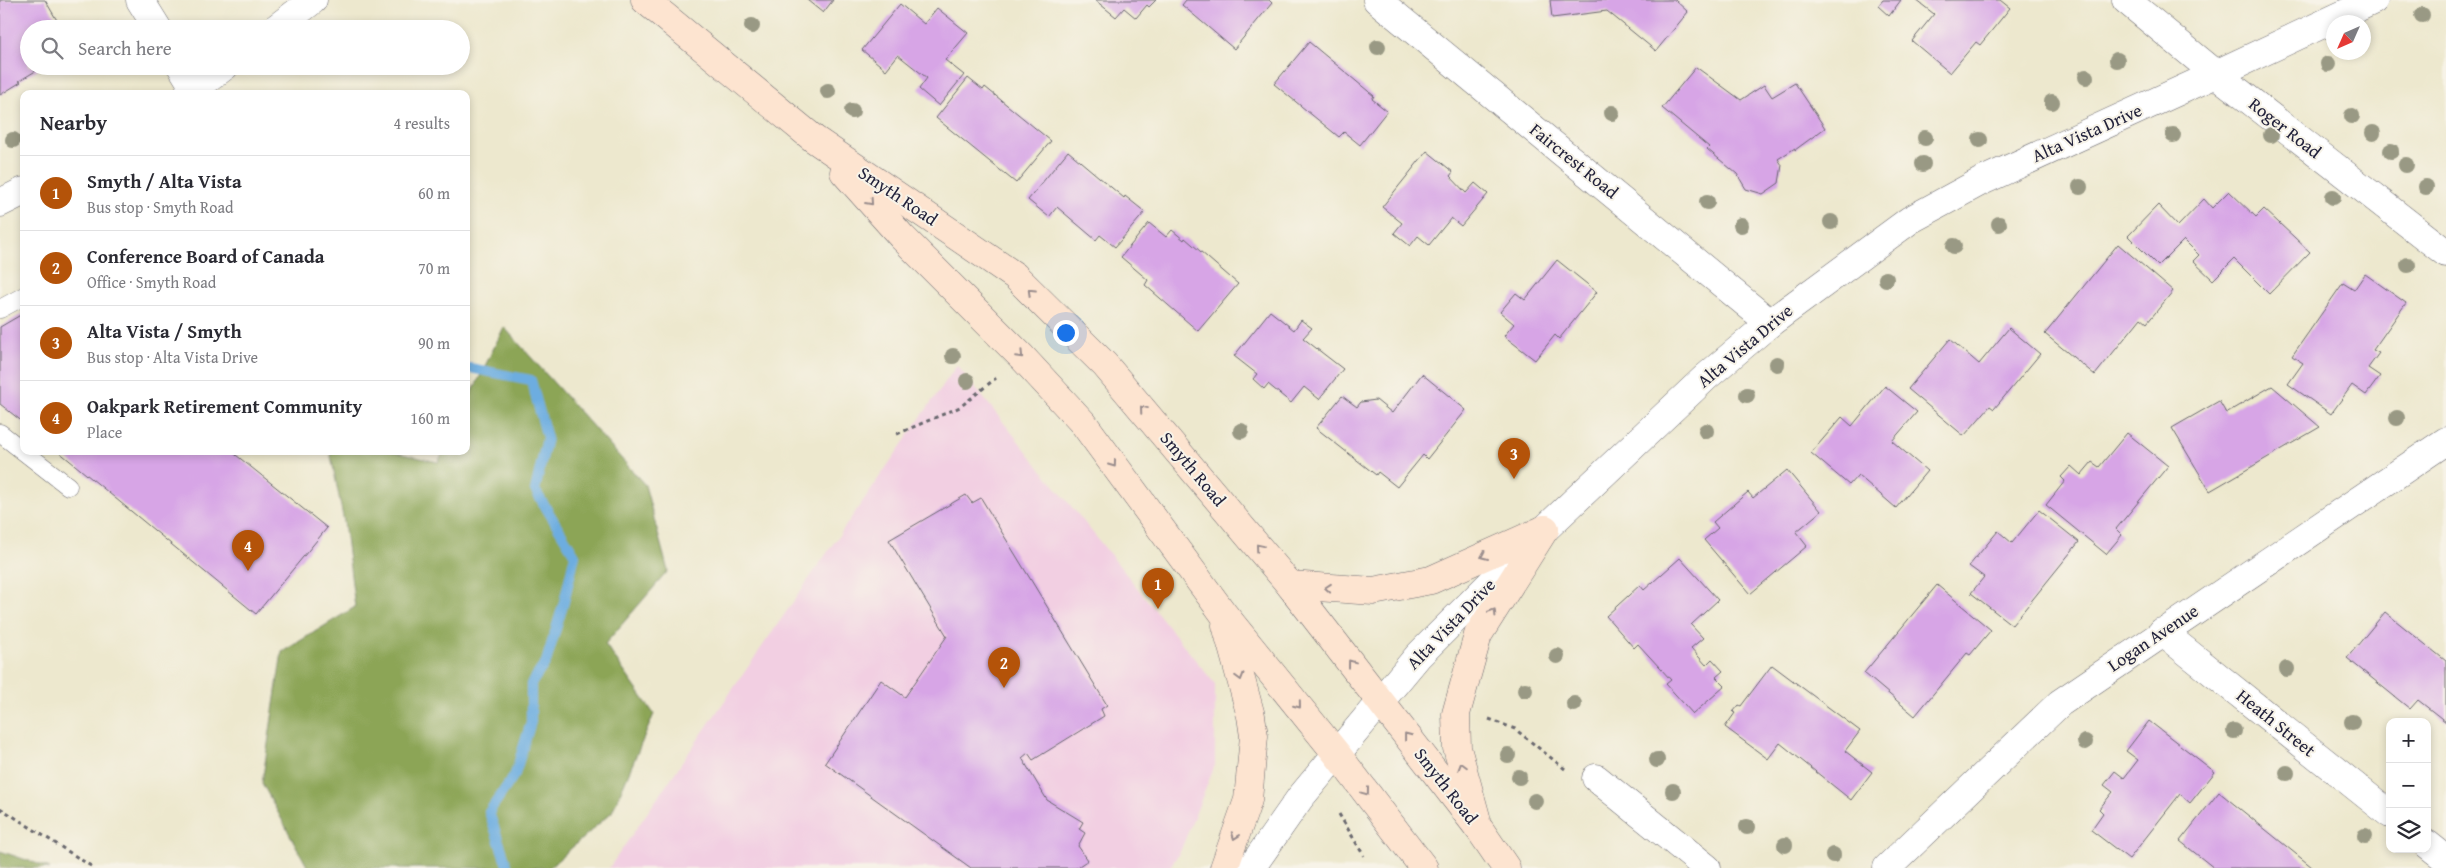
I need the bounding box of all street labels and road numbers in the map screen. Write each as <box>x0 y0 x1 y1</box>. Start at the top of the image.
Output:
street label: Roger Road <box>2243 90 2328 165</box>
street label: Alta Vista Drive <box>2027 96 2146 169</box>
street label: Faircrest Road <box>1524 116 1625 205</box>
street label: Smyth Road <box>853 159 944 232</box>
street label: Alta Vista Drive <box>1691 297 1799 394</box>
street label: Smyth Road <box>1154 425 1233 512</box>
street label: Alta Vista Drive <box>1400 572 1501 675</box>
street label: Logan Avenue <box>2102 597 2204 678</box>
street label: Heath Street <box>2231 682 2322 763</box>
street label: Smyth Road <box>1408 742 1485 830</box>

